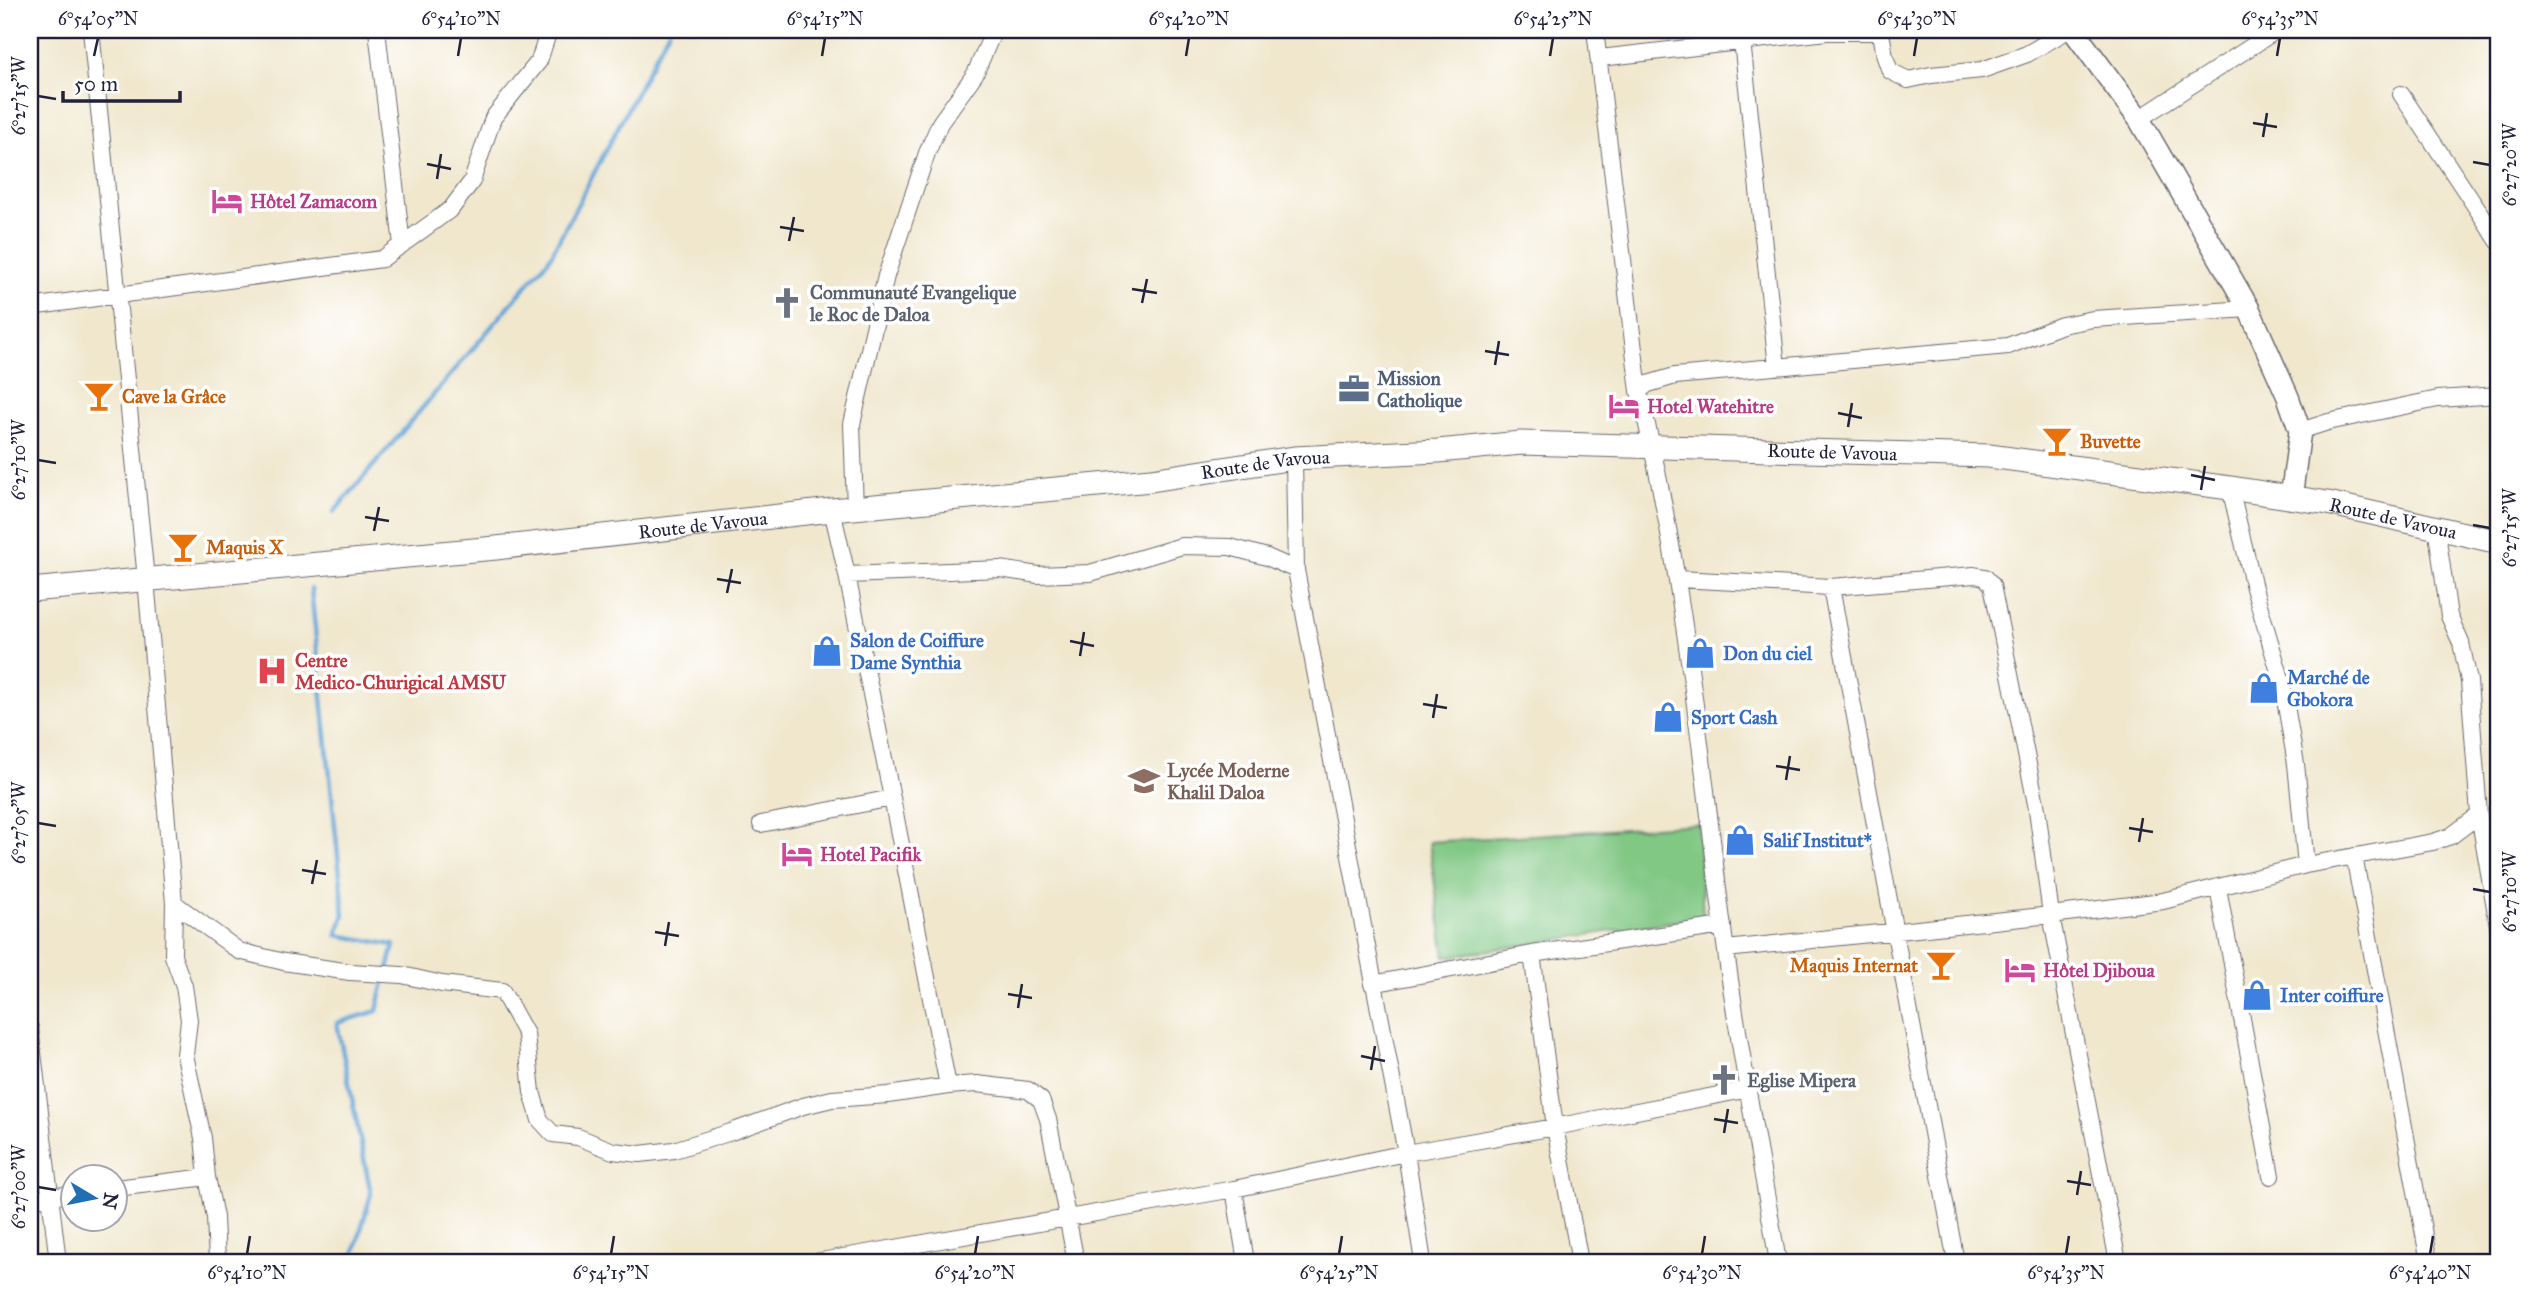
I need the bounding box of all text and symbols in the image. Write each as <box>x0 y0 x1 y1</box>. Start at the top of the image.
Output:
text: 6°54'05"N <box>58 8 138 30</box>
text: 6°54'10"N <box>421 8 501 30</box>
text: 6°54'15"N <box>786 8 864 30</box>
text: 6°54'20"N <box>1148 8 1230 30</box>
text: 6°54'25"N <box>1514 8 1592 30</box>
text: 6°54'30"N <box>1877 8 1957 30</box>
text: 6°54'35"N <box>2241 8 2319 30</box>
text: 6°27'15"W <box>8 56 30 136</box>
scale bar <box>63 60 180 104</box>
text: 50 m <box>74 71 119 97</box>
text: 6°27'20"W <box>2499 123 2521 207</box>
hotel icon: Hôtel Zamacom <box>210 184 244 218</box>
place label: Hôtel Zamacom <box>250 190 377 213</box>
place label: Communauté Evangelique le Roc de Daloa <box>809 281 1017 326</box>
church icon: Communauté Evangelique le Roc de Daloa <box>770 286 804 320</box>
place label: Mission Catholique <box>1377 367 1462 413</box>
office icon: Mission Catholique <box>1337 372 1371 406</box>
bar icon: Cave la Grâce <box>82 379 116 413</box>
place label: Cave la Grâce <box>122 385 226 408</box>
hotel icon: Hotel Watehitre <box>1607 389 1641 423</box>
place label: Hotel Watehitre <box>1647 395 1774 418</box>
text: 6°27'10"W <box>8 418 30 501</box>
bar icon: Buvette <box>2040 424 2074 458</box>
place label: Buvette <box>2080 430 2141 453</box>
street label: Route de Vavoua <box>1767 439 1898 465</box>
street label: Route de Vavoua <box>1199 445 1331 484</box>
text: 6°27'15"W <box>2499 488 2521 568</box>
street label: Route de Vavoua <box>2327 493 2460 544</box>
street label: Route de Vavoua <box>637 506 770 544</box>
bar icon: Maquis X <box>166 530 200 564</box>
place label: Maquis X <box>206 536 284 560</box>
place label: Salon de Coiffure Dame Synthia <box>850 629 984 675</box>
shop icon: Salon de Coiffure Dame Synthia <box>810 634 844 668</box>
shop icon: Don du ciel <box>1683 636 1717 670</box>
place label: Don du ciel <box>1723 642 1813 665</box>
place label: Centre Medico-Churigical AMSU <box>295 649 507 695</box>
hospital icon: Centre Medico-Churigical AMSU <box>255 654 289 688</box>
place label: Marché de Gbokora <box>2287 666 2370 711</box>
shop icon: Marché de Gbokora <box>2247 671 2281 705</box>
shop icon: Sport Cash <box>1651 700 1685 734</box>
place label: Sport Cash <box>1691 706 1778 730</box>
place label: Lycée Moderne Khalil Daloa <box>1167 759 1289 804</box>
school or university icon: Lycée Moderne Khalil Daloa <box>1127 764 1161 798</box>
text: 6°27'05"W <box>8 781 30 864</box>
shop icon: Salif Institut* <box>1723 823 1757 857</box>
place label: Salif Institut* <box>1763 829 1873 852</box>
hotel icon: Hotel Pacifik <box>780 837 814 871</box>
place label: Hotel Pacifik <box>820 843 923 866</box>
text: 6°27'10"W <box>2499 850 2521 933</box>
bar icon: Maquis Internat <box>1924 948 1958 982</box>
hotel icon: Hôtel Djiboua <box>2003 953 2037 987</box>
place label: Maquis Internat <box>1790 954 1918 978</box>
place label: Hôtel Djiboua <box>2043 959 2156 983</box>
shop icon: Inter coiffure <box>2240 978 2274 1012</box>
place label: Inter coiffure <box>2280 984 2384 1007</box>
church icon: Eglise Mipera <box>1707 1063 1741 1097</box>
place label: Eglise Mipera <box>1747 1069 1857 1093</box>
text: 6°27'00"W <box>8 1144 30 1229</box>
north arrow <box>60 1162 130 1232</box>
text: N <box>98 1191 123 1211</box>
text: 6°54'10"N <box>207 1262 287 1284</box>
text: 6°54'15"N <box>572 1262 650 1284</box>
text: 6°54'20"N <box>934 1262 1016 1284</box>
text: 6°54'25"N <box>1300 1262 1378 1284</box>
text: 6°54'30"N <box>1662 1262 1742 1284</box>
text: 6°54'35"N <box>2027 1262 2105 1284</box>
text: 6°54'40"N <box>2389 1262 2471 1284</box>

